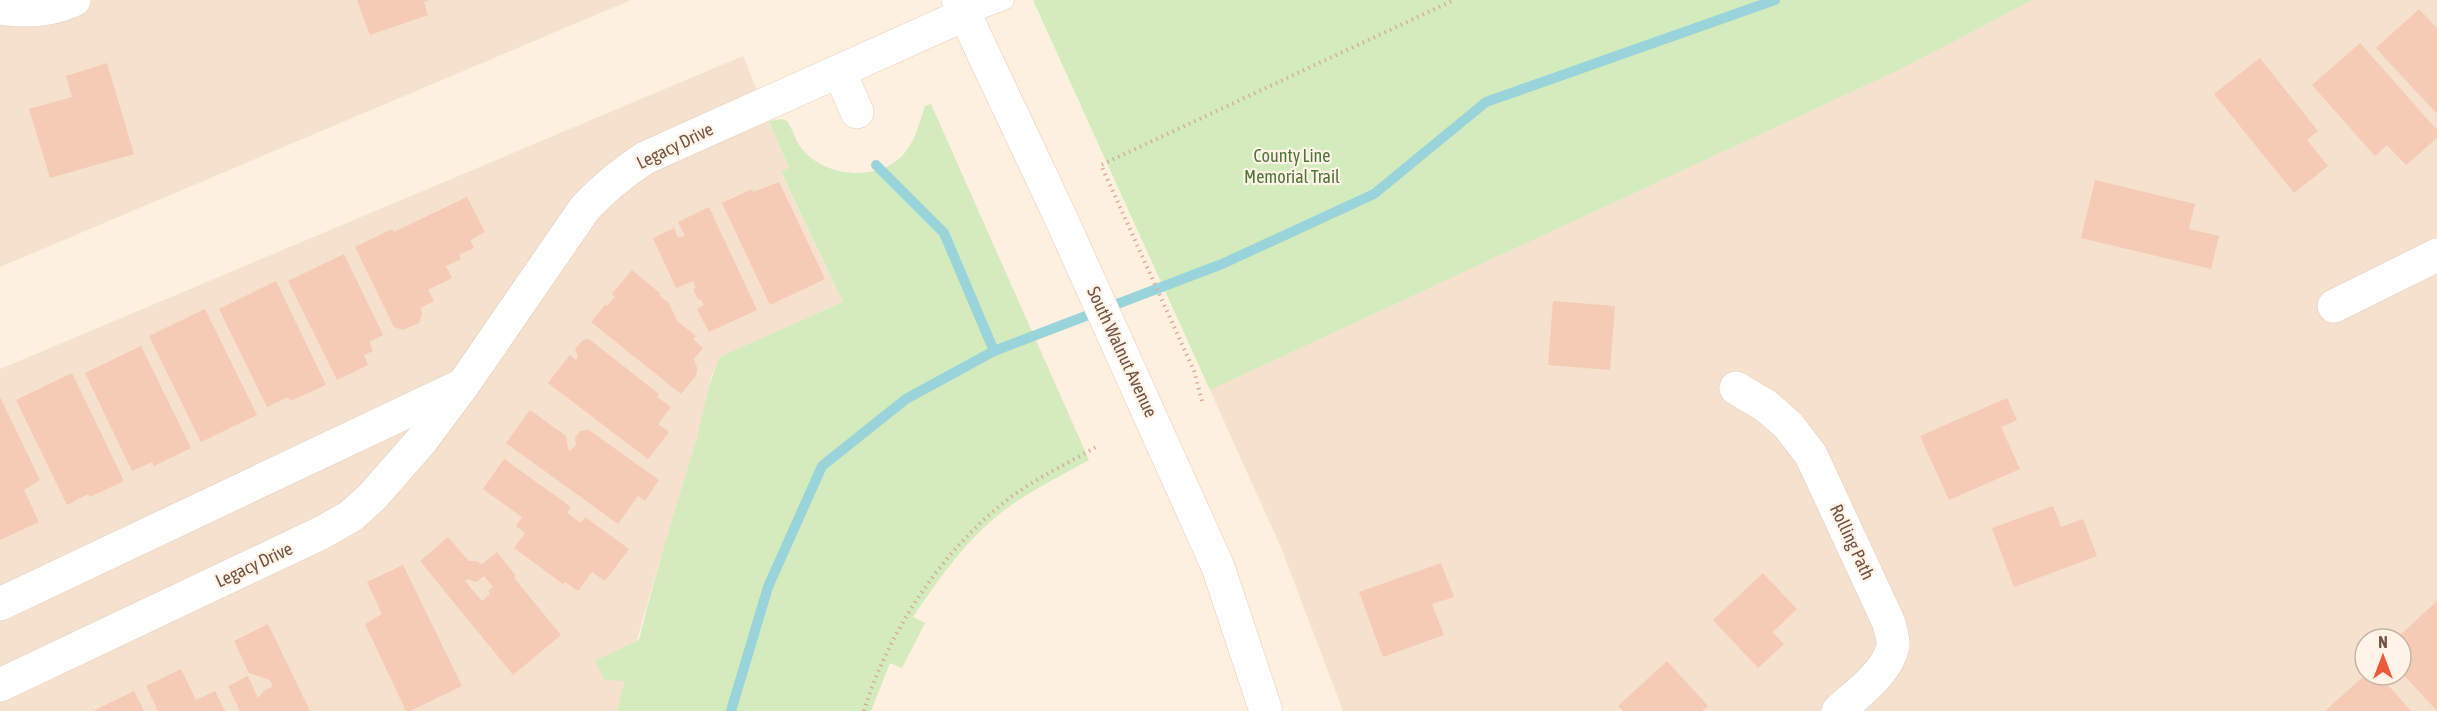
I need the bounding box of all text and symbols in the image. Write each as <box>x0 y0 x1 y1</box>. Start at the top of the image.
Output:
street label: Legacy Drive <box>633 118 716 173</box>
park label: County Line Memorial Trail <box>1244 145 1340 187</box>
street label: South Walnut Avenue <box>1083 283 1162 420</box>
street label: Rolling Path <box>1826 501 1879 583</box>
street label: Legacy Drive <box>212 538 296 591</box>
north arrow <box>2353 627 2413 687</box>
text: N <box>2378 633 2388 651</box>

